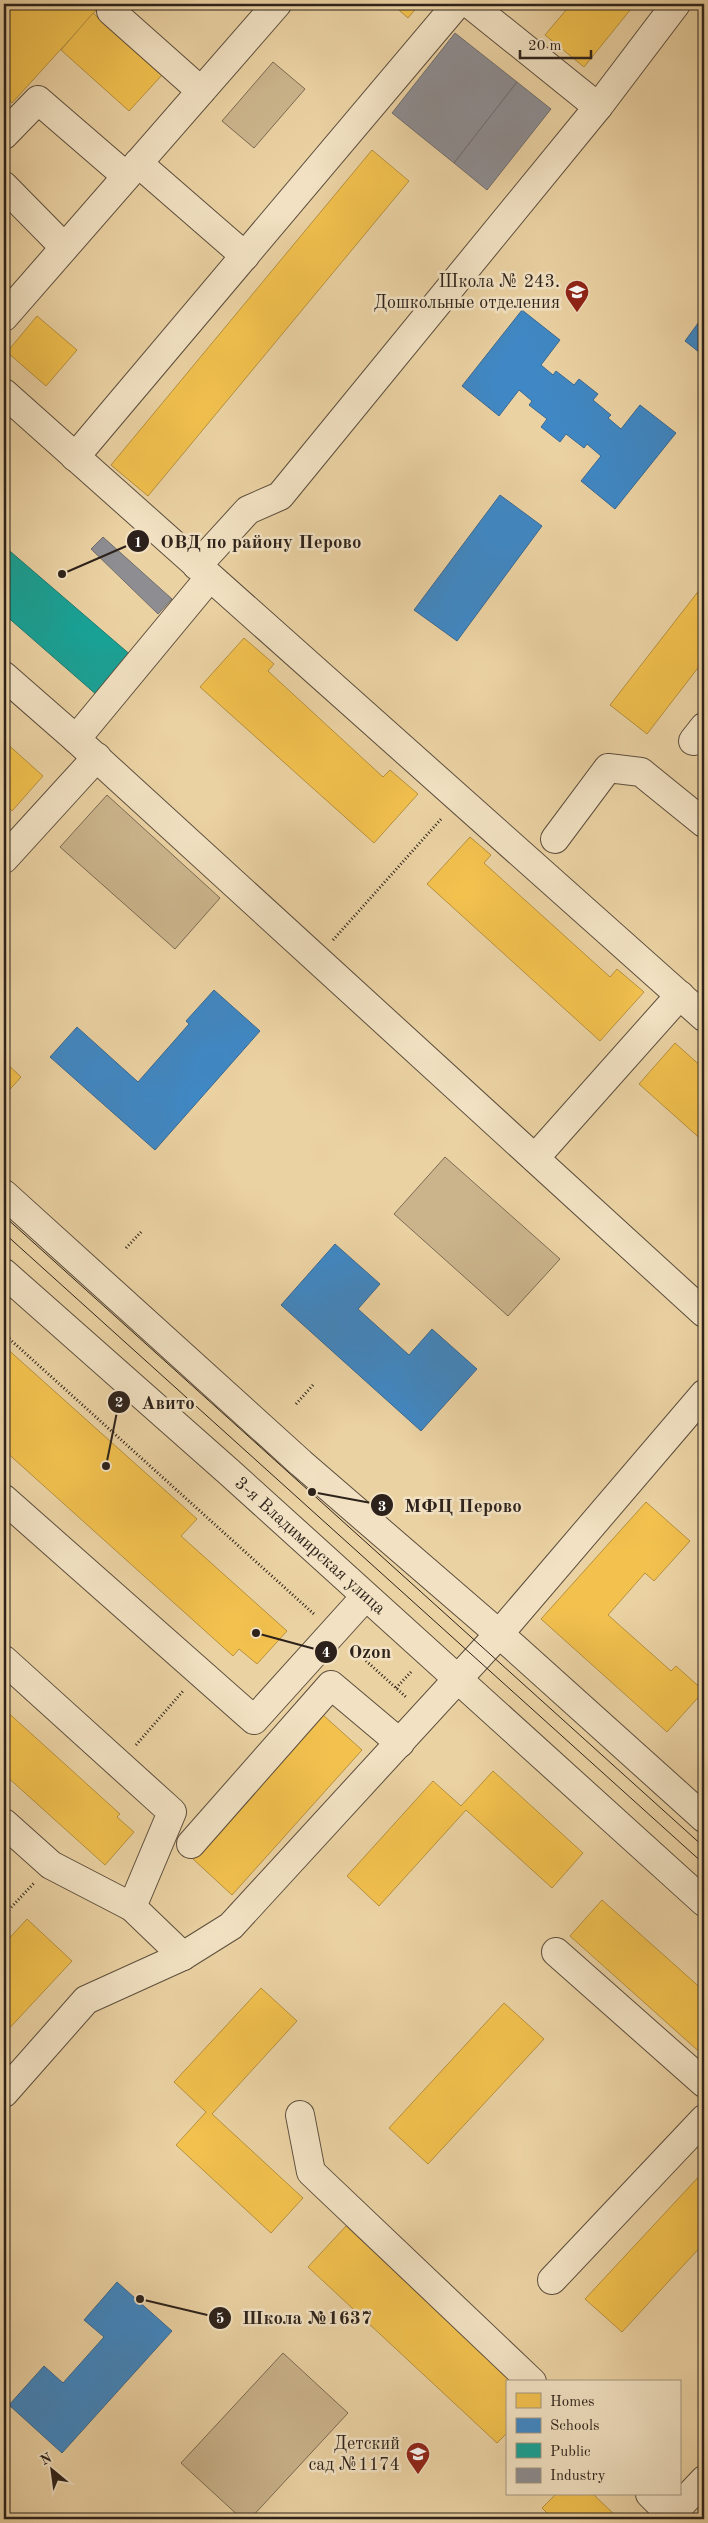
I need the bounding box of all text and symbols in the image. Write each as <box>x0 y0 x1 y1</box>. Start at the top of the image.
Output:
scale bar <box>520 28 592 60</box>
text: 20 m <box>528 39 562 54</box>
place label: Школа № 243. Дошкольные отделения <box>374 273 560 312</box>
school or university icon: Школа № 243. Дошкольные отделения <box>564 279 590 313</box>
callout: ОВД по району Перово <box>125 524 372 558</box>
text: ОВД по району Перово <box>160 534 362 553</box>
text: 1 <box>134 536 142 551</box>
callout: Авито <box>106 1385 205 1419</box>
text: Авито <box>141 1395 195 1414</box>
text: 2 <box>115 1396 123 1411</box>
street label: 3-я Владимирская улица <box>230 1472 390 1620</box>
callout: МФЦ Перово <box>369 1488 532 1522</box>
text: МФЦ Перово <box>404 1498 522 1517</box>
callout: Ozon <box>313 1635 401 1669</box>
text: Ozon <box>349 1644 391 1663</box>
text: 4 <box>322 1646 330 1661</box>
callout: Школа №1637 <box>208 2301 382 2335</box>
text: Школа №1637 <box>242 2310 372 2329</box>
text: 5 <box>216 2312 224 2327</box>
legend <box>506 2380 680 2496</box>
text: Homes <box>550 2395 595 2410</box>
text: Schools <box>550 2419 599 2434</box>
place label: Детский сад №1174 <box>308 2435 400 2474</box>
school or university icon: Детский сад №1174 <box>405 2441 431 2475</box>
text: Public <box>550 2445 591 2460</box>
north arrow <box>28 2446 78 2496</box>
text: N <box>38 2451 55 2468</box>
text: Industry <box>550 2469 606 2484</box>

